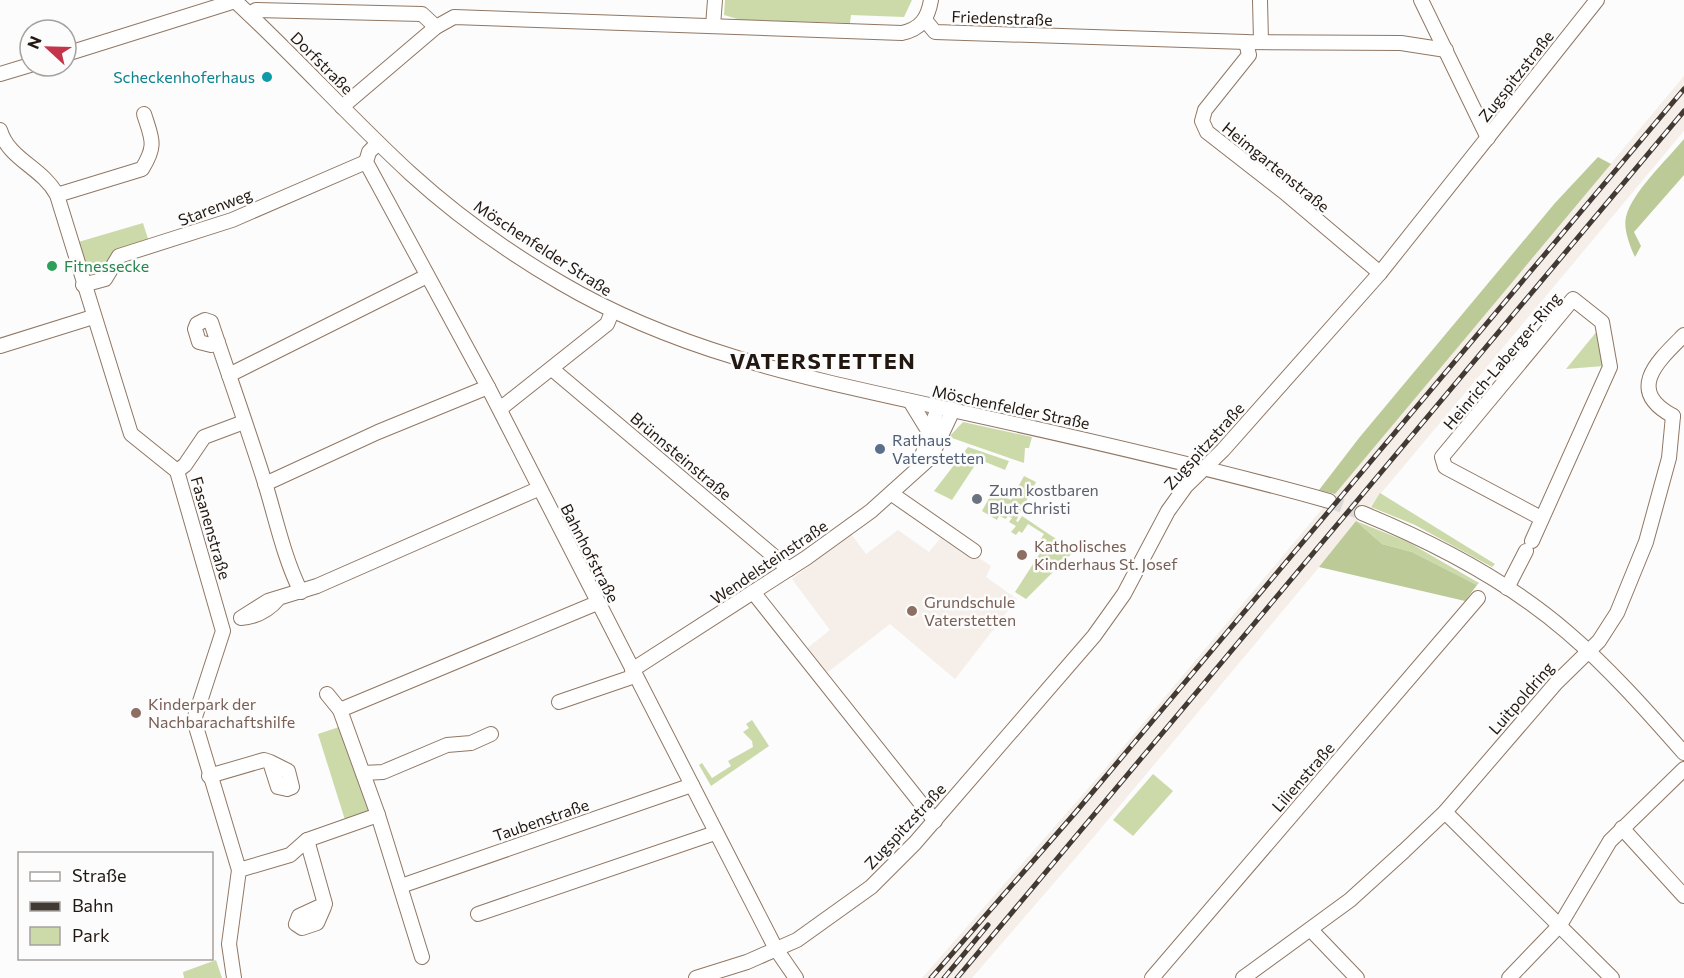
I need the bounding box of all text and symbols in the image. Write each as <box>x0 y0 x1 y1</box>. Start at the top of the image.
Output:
street label: Friedenstraße <box>951 6 1053 29</box>
north arrow <box>18 18 78 78</box>
street label: Zugspitzstraße <box>1474 26 1557 125</box>
street label: Dorfstraße <box>287 28 357 98</box>
text: N <box>23 33 45 51</box>
place label: Scheckenhoferhaus <box>113 67 255 86</box>
marker: Scheckenhoferhaus <box>260 70 274 84</box>
street label: Heimgartenstraße <box>1219 118 1334 216</box>
street label: Starenweg <box>175 184 255 229</box>
street label: Möschenfelder Straße <box>471 196 616 299</box>
place label: Fitnessecke <box>64 256 149 275</box>
marker: Fitnessecke <box>45 259 59 273</box>
street label: Heinrich-Laberger-Ring <box>1439 288 1565 433</box>
district label: VATERSTETTEN <box>730 347 916 374</box>
street label: Möschenfelder Straße <box>931 381 1092 433</box>
street label: Zugspitzstraße <box>1160 398 1248 493</box>
street label: Brünnsteinstraße <box>627 408 736 503</box>
place label: Rathaus Vaterstetten <box>892 430 984 467</box>
marker: Rathaus Vaterstetten <box>873 442 887 456</box>
street label: Fasanenstraße <box>188 474 235 582</box>
place label: Zum kostbaren Blut Christi <box>989 480 1099 517</box>
marker: Zum kostbaren Blut Christi <box>970 492 984 506</box>
street label: Bahnhofstraße <box>557 500 623 605</box>
street label: Wendelsteinstraße <box>707 516 831 608</box>
place label: Katholisches Kinderhaus St. Josef <box>1034 536 1178 573</box>
marker: Katholisches Kinderhaus St. Josef <box>1015 548 1029 562</box>
place label: Grundschule Vaterstetten <box>924 592 1016 629</box>
marker: Grundschule Vaterstetten <box>905 604 919 618</box>
street label: Luitpoldring <box>1484 657 1557 738</box>
place label: Kinderpark der Nachbarachaftshilfe <box>148 694 295 731</box>
marker: Kinderpark der Nachbarachaftshilfe <box>129 706 143 720</box>
street label: Lilienstraße <box>1267 738 1338 815</box>
street label: Zugspitzstraße <box>860 779 949 872</box>
street label: Taubenstraße <box>491 794 591 845</box>
legend <box>18 852 213 960</box>
text: Straße <box>72 864 127 886</box>
text: Bahn <box>72 894 114 916</box>
text: Park <box>72 924 110 946</box>

